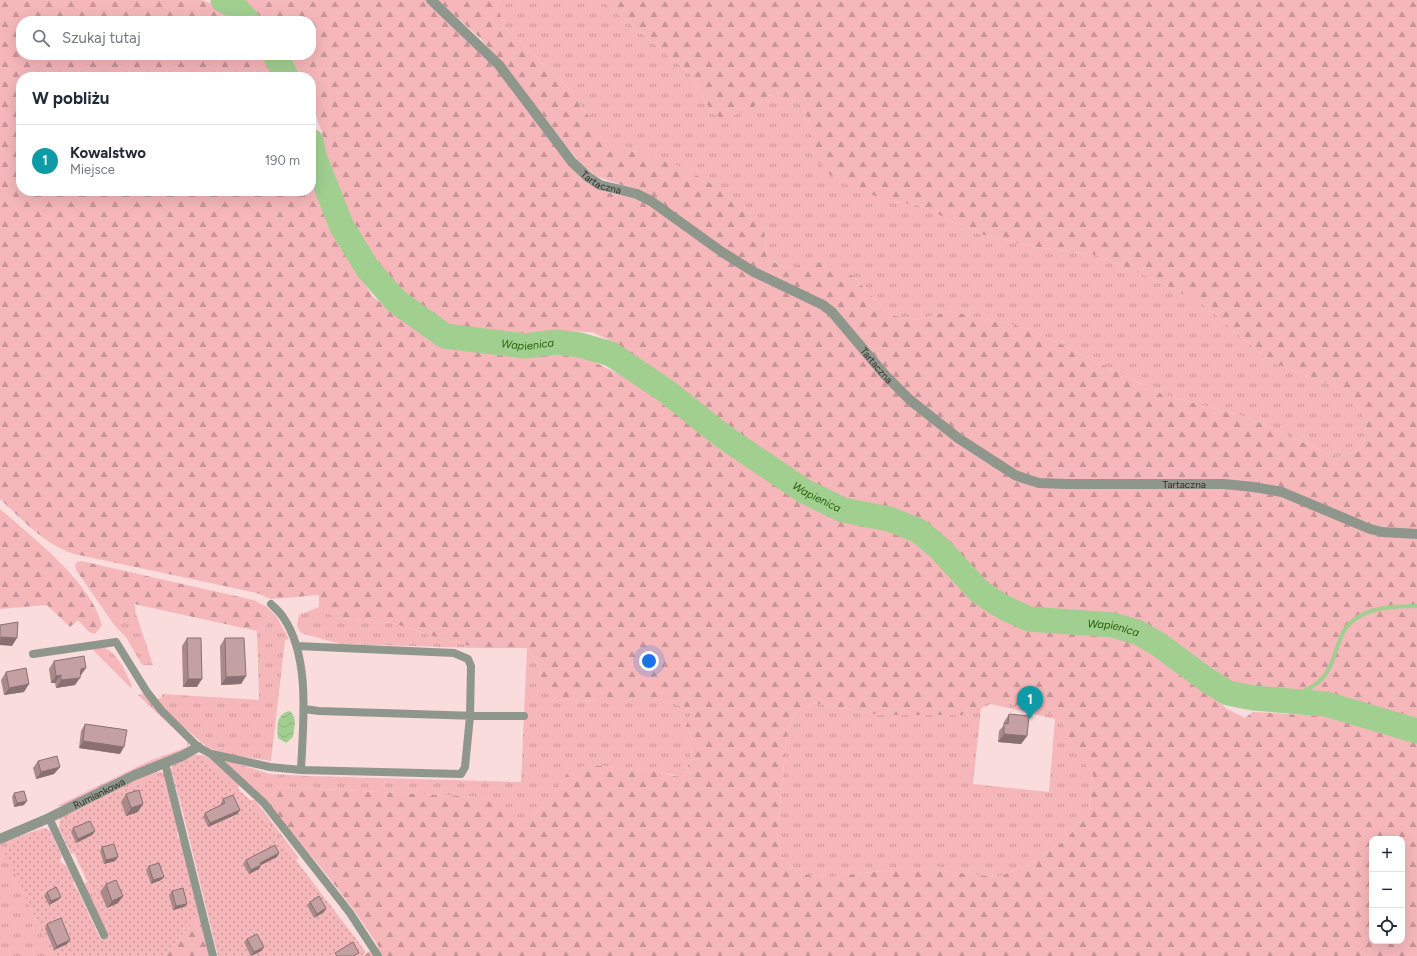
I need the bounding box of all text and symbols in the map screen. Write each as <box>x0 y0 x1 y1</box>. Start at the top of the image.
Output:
search box <box>16 16 316 60</box>
icon: search <box>30 27 52 49</box>
text: Szukaj tutaj <box>62 29 141 47</box>
text: W pobliżu <box>32 88 109 108</box>
text: Kowalstwo <box>70 144 146 162</box>
text: 1 <box>42 153 48 168</box>
text: 190 m <box>265 153 300 168</box>
text: Miejsce <box>70 162 115 177</box>
street label: Tartaczna <box>578 168 623 197</box>
water label: Wapienica <box>500 336 555 353</box>
street label: Tartaczna <box>857 345 895 386</box>
street label: Tartaczna <box>1163 478 1206 491</box>
water label: Wapienica <box>790 479 844 515</box>
water label: Wapienica <box>1087 617 1141 639</box>
your location <box>639 651 659 671</box>
pin: 1 <box>1017 686 1043 719</box>
street label: Rumiankowa <box>71 775 127 812</box>
map controls <box>1369 836 1405 944</box>
button: + <box>1369 836 1405 872</box>
button: − <box>1369 872 1405 908</box>
button: locate <box>1369 908 1405 944</box>

